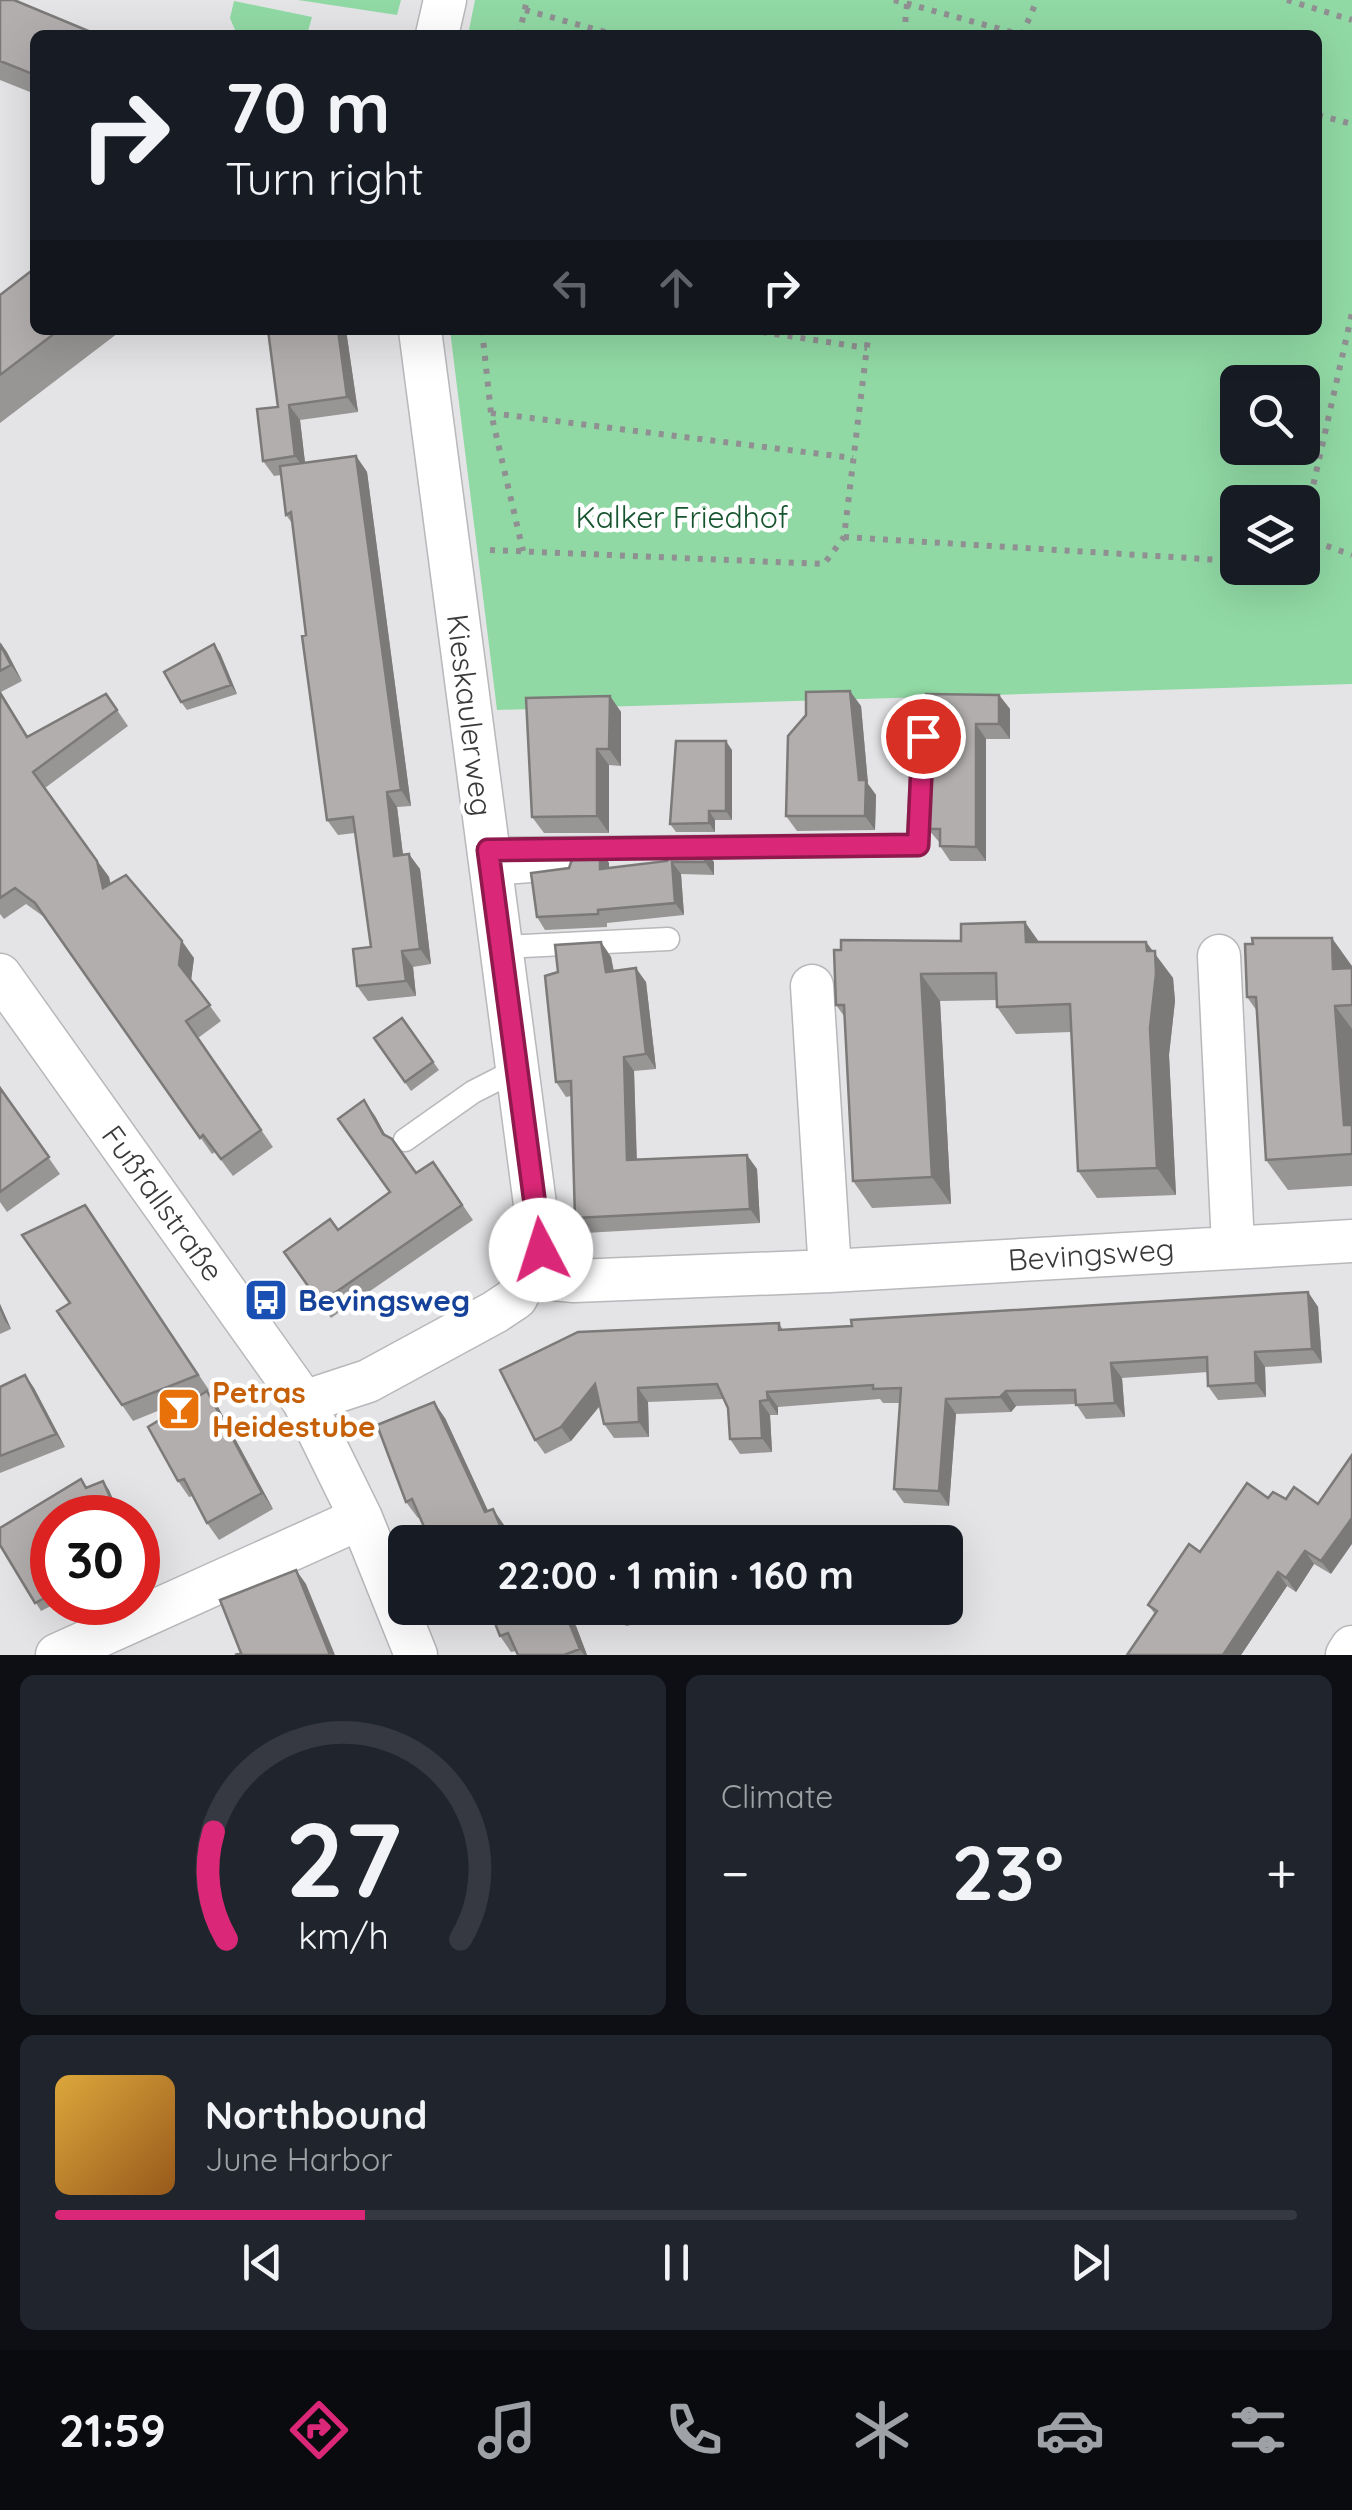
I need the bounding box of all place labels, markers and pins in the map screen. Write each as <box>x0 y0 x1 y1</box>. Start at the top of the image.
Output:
pin <box>881 694 966 779</box>
bus stop icon: Bevingsweg <box>243 1277 289 1323</box>
place label: Bevingsweg <box>298 1281 470 1319</box>
place label: Petras Heidestube <box>212 1373 376 1445</box>
bar icon: Petras Heidestube <box>156 1386 202 1432</box>

